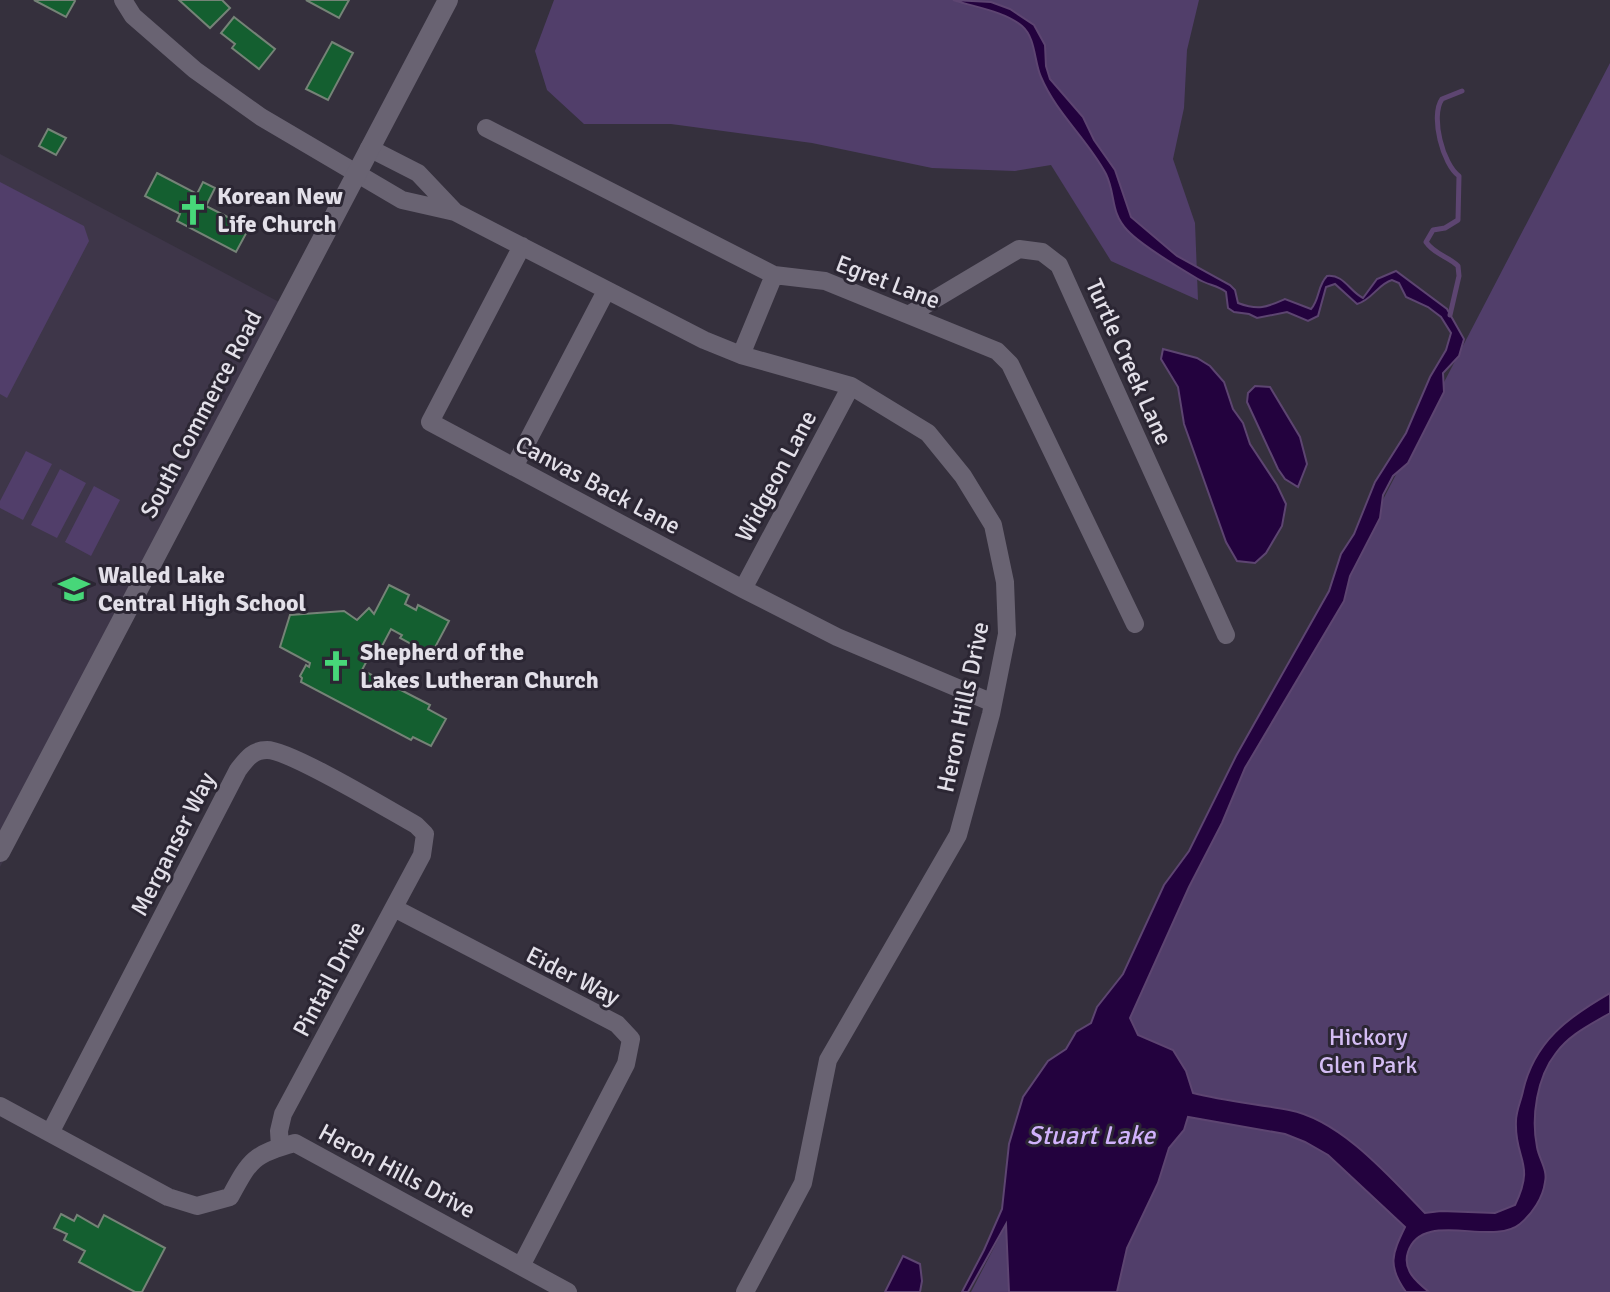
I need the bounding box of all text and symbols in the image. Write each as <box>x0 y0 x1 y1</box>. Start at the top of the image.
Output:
place label: Korean New Life Church <box>217 181 343 239</box>
church icon: Korean New Life Church <box>176 193 210 227</box>
street label: Egret Lane <box>831 248 945 316</box>
street label: Turtle Creek Lane <box>1079 274 1179 450</box>
street label: South Commerce Road <box>134 305 268 523</box>
street label: Widgeon Lane <box>729 405 823 547</box>
street label: Canvas Back Lane <box>510 429 686 541</box>
place label: Walled Lake Central High School <box>98 560 307 618</box>
school or university icon: Walled Lake Central High School <box>57 572 91 606</box>
street label: Heron Hills Drive <box>930 619 996 795</box>
place label: Shepherd of the Lakes Lutheran Church <box>360 637 599 695</box>
church icon: Shepherd of the Lakes Lutheran Church <box>319 649 353 683</box>
street label: Merganser Way <box>124 767 222 921</box>
street label: Pintail Drive <box>286 916 372 1042</box>
street label: Eider Way <box>521 940 625 1012</box>
park label: Hickory Glen Park <box>1319 1022 1417 1080</box>
street label: Heron Hills Drive <box>313 1117 481 1225</box>
water label: Stuart Lake <box>1027 1120 1157 1152</box>

